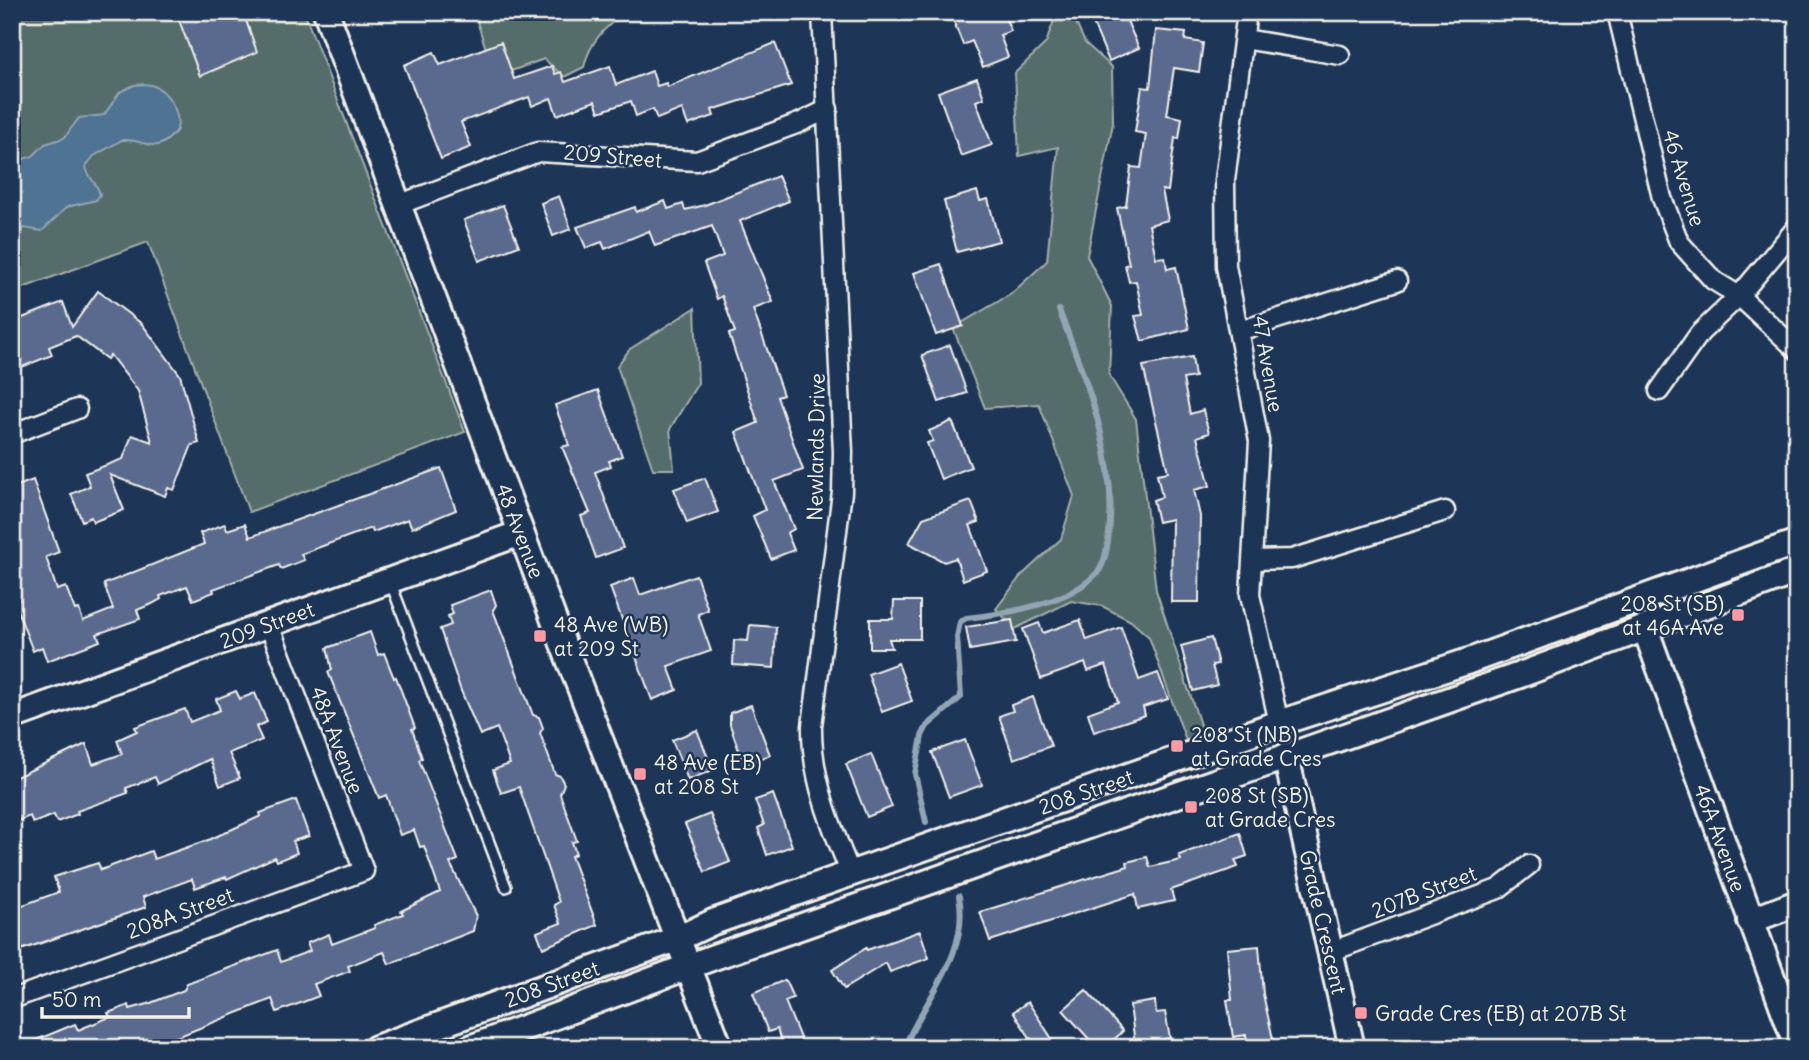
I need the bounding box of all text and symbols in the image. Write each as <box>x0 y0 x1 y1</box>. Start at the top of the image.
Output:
street label: 46 Avenue <box>1657 126 1711 230</box>
street label: 209 Street <box>563 138 663 174</box>
street label: 47 Avenue <box>1246 314 1290 414</box>
street label: Newlands Drive <box>801 373 831 521</box>
street label: 48 Avenue <box>490 480 550 582</box>
place label: 208 St (SB) at 46A Ave <box>1620 590 1724 641</box>
street label: 209 Street <box>216 595 318 655</box>
marker: 208 St (SB) at 46A Ave <box>1730 607 1746 623</box>
place label: 48 Ave (WB) at 209 St <box>554 611 668 662</box>
marker: 48 Ave (WB) at 209 St <box>532 628 548 644</box>
street label: 48A Avenue <box>304 682 370 798</box>
place label: 208 St (NB) at Grade Cres <box>1191 721 1322 772</box>
marker: 208 St (NB) at Grade Cres <box>1169 738 1185 754</box>
place label: 48 Ave (EB) at 208 St <box>654 749 762 800</box>
street label: 208 Street <box>1035 763 1137 821</box>
marker: 48 Ave (EB) at 208 St <box>632 766 648 782</box>
street label: 46A Avenue <box>1688 780 1752 896</box>
place label: 208 St (SB) at Grade Cres <box>1205 782 1336 833</box>
marker: 208 St (SB) at Grade Cres <box>1183 799 1199 815</box>
street label: Grade Crescent <box>1293 847 1353 997</box>
street label: 207B Street <box>1368 860 1480 924</box>
street label: 208A Street <box>123 881 237 945</box>
street label: 208 Street <box>501 954 603 1014</box>
scale bar <box>42 976 189 1020</box>
text: 50 m <box>52 986 101 1013</box>
place label: Grade Cres (EB) at 207B St <box>1375 1000 1626 1027</box>
marker: Grade Cres (EB) at 207B St <box>1353 1005 1369 1021</box>

